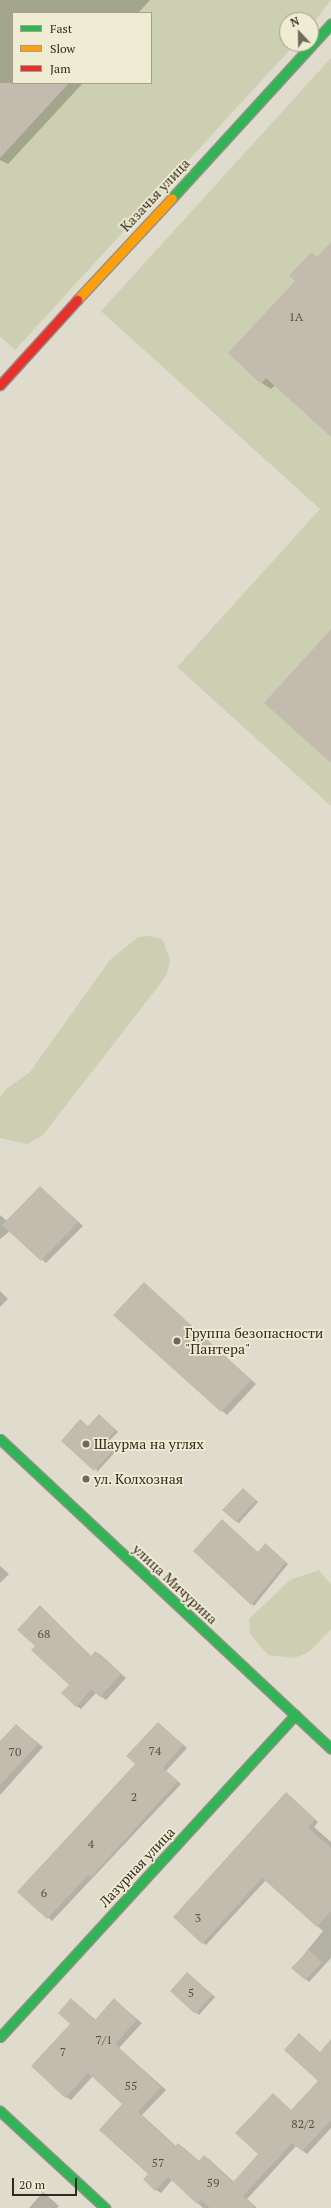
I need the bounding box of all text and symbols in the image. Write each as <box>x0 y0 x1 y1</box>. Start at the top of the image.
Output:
legend <box>12 12 152 84</box>
north arrow <box>279 12 319 52</box>
text: N <box>288 14 301 30</box>
text: Fast <box>50 21 72 36</box>
text: Slow <box>50 41 75 56</box>
text: Jam <box>50 61 71 76</box>
street label: Казачья улица <box>117 155 193 235</box>
house number: 1А <box>289 310 303 324</box>
place label: Группа безопасности "Пантера" <box>185 1325 323 1358</box>
marker: Группа безопасности "Пантера" <box>172 1336 182 1346</box>
place label: Шаурма на углях <box>94 1436 204 1452</box>
marker: Шаурма на углях <box>81 1439 91 1449</box>
place label: ул. Колхозная <box>94 1471 184 1487</box>
marker: ул. Колхозная <box>81 1474 91 1484</box>
street label: улица Мичурина <box>129 1540 221 1628</box>
house number: 68 <box>38 1627 50 1641</box>
house number: 74 <box>149 1744 161 1758</box>
house number: 70 <box>9 1745 21 1759</box>
house number: 2 <box>131 1790 137 1804</box>
street label: Лазурная улица <box>96 1824 178 1910</box>
house number: 4 <box>88 1837 94 1851</box>
house number: 6 <box>41 1886 47 1900</box>
house number: 3 <box>195 1911 201 1925</box>
house number: 5 <box>188 1986 194 2000</box>
house number: 7/1 <box>96 2033 112 2047</box>
house number: 7 <box>60 2045 66 2059</box>
house number: 55 <box>125 2079 137 2093</box>
house number: 82/2 <box>291 2117 315 2131</box>
house number: 57 <box>152 2156 164 2170</box>
scale bar <box>14 2170 79 2196</box>
house number: 59 <box>207 2176 219 2190</box>
text: 20 m <box>19 2177 45 2192</box>

